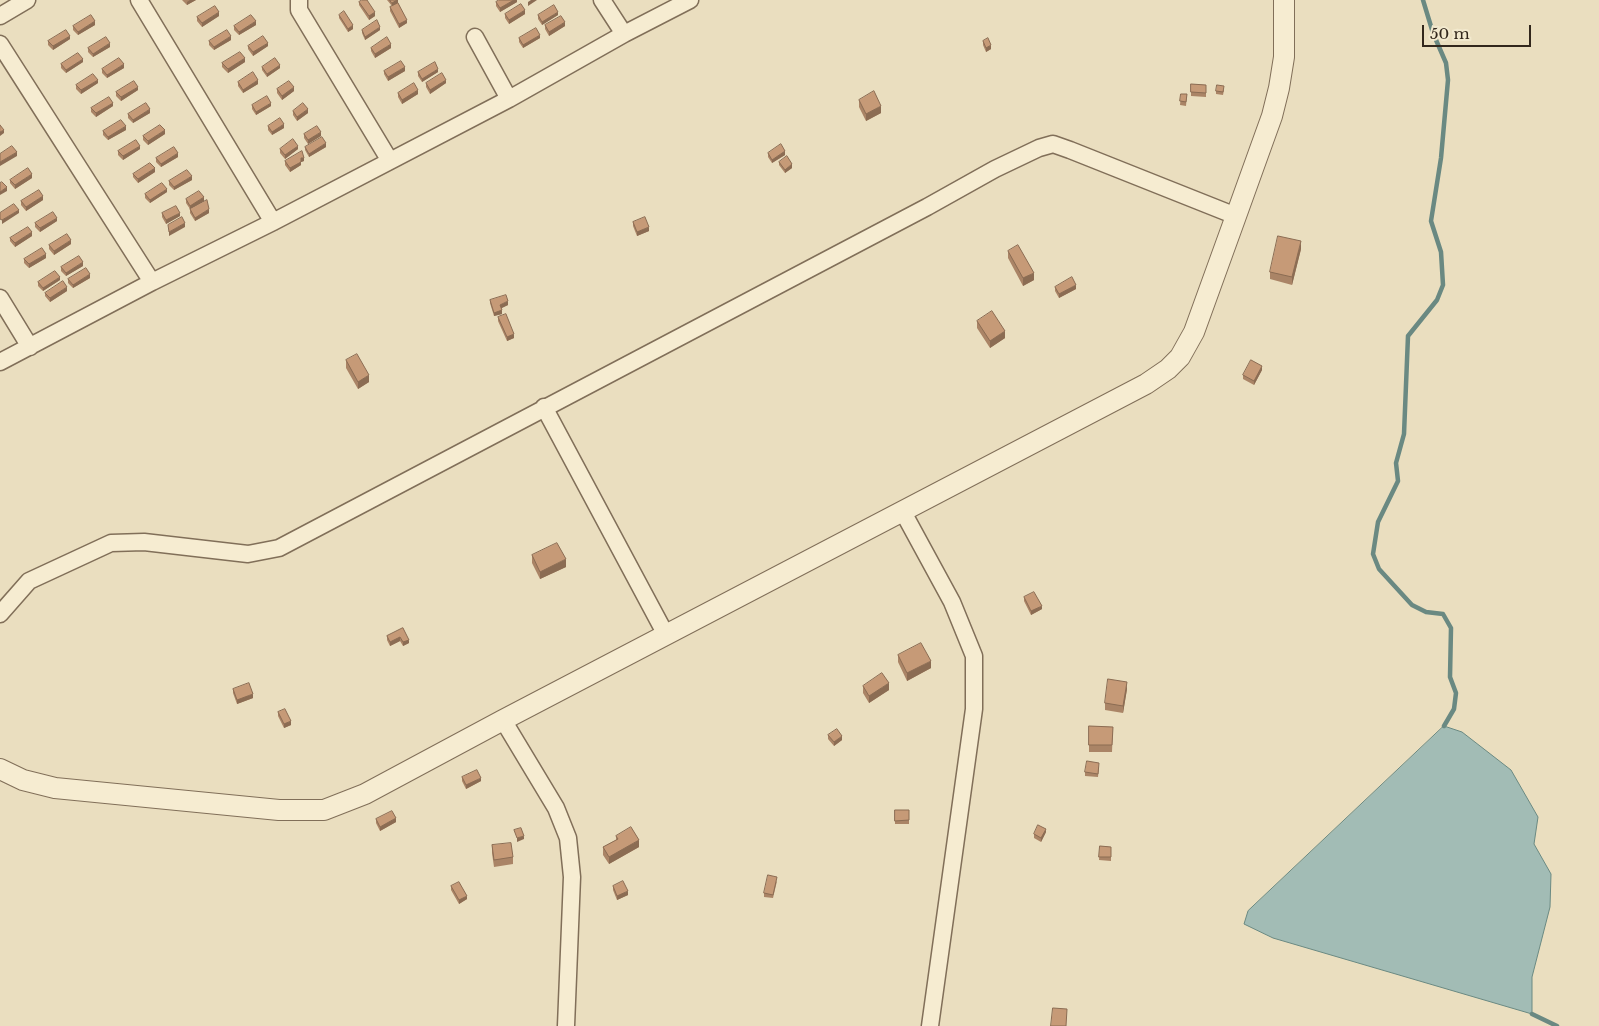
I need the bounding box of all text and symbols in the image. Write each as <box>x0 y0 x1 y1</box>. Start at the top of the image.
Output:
scale bar <box>1424 15 1533 47</box>
text: 50 m <box>1430 24 1470 43</box>

